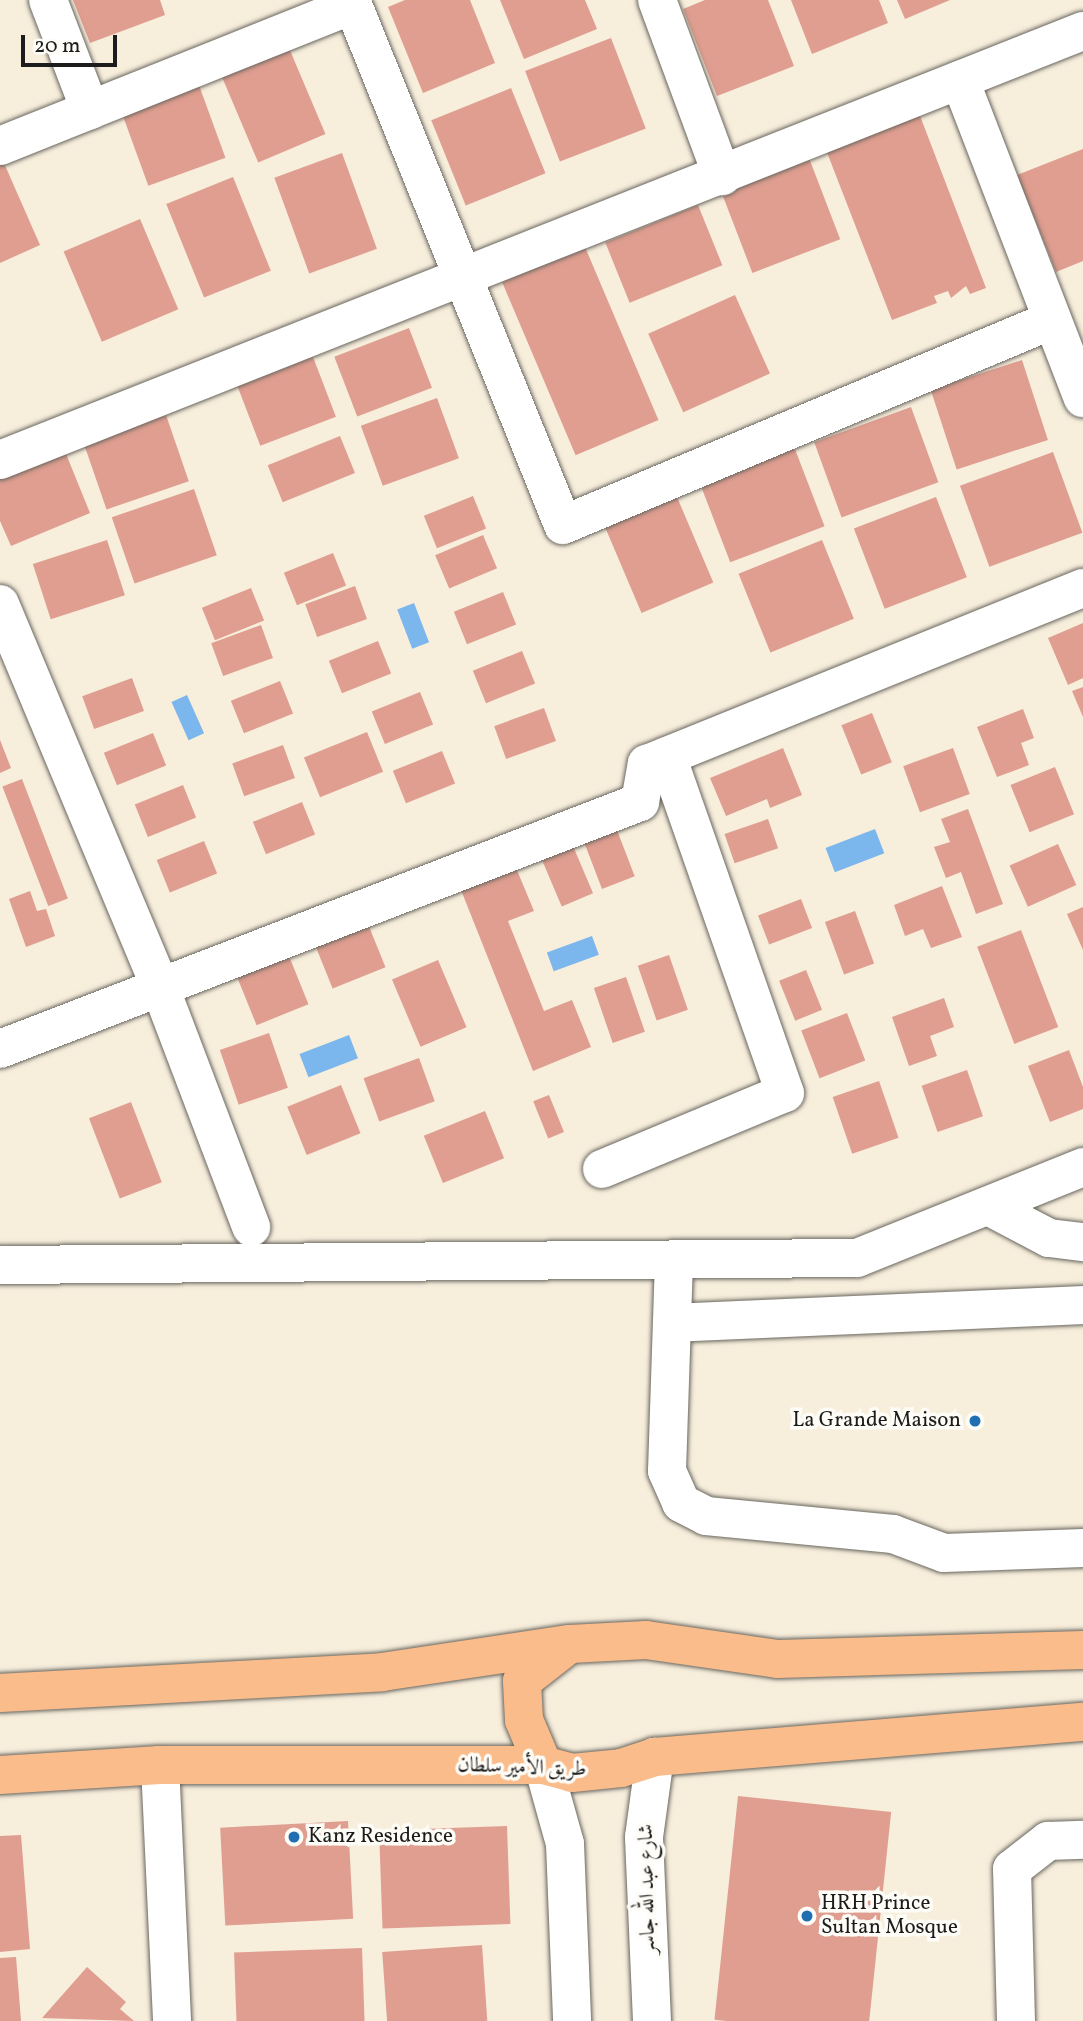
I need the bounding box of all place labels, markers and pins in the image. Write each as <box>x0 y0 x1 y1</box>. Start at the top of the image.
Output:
place label: La Grande Maison <box>792 1408 961 1434</box>
marker: La Grande Maison <box>967 1413 983 1429</box>
place label: Kanz Residence <box>308 1824 453 1850</box>
marker: Kanz Residence <box>286 1829 302 1845</box>
place label: HRH Prince Sultan Mosque <box>821 1891 958 1941</box>
marker: HRH Prince Sultan Mosque <box>799 1908 815 1924</box>

